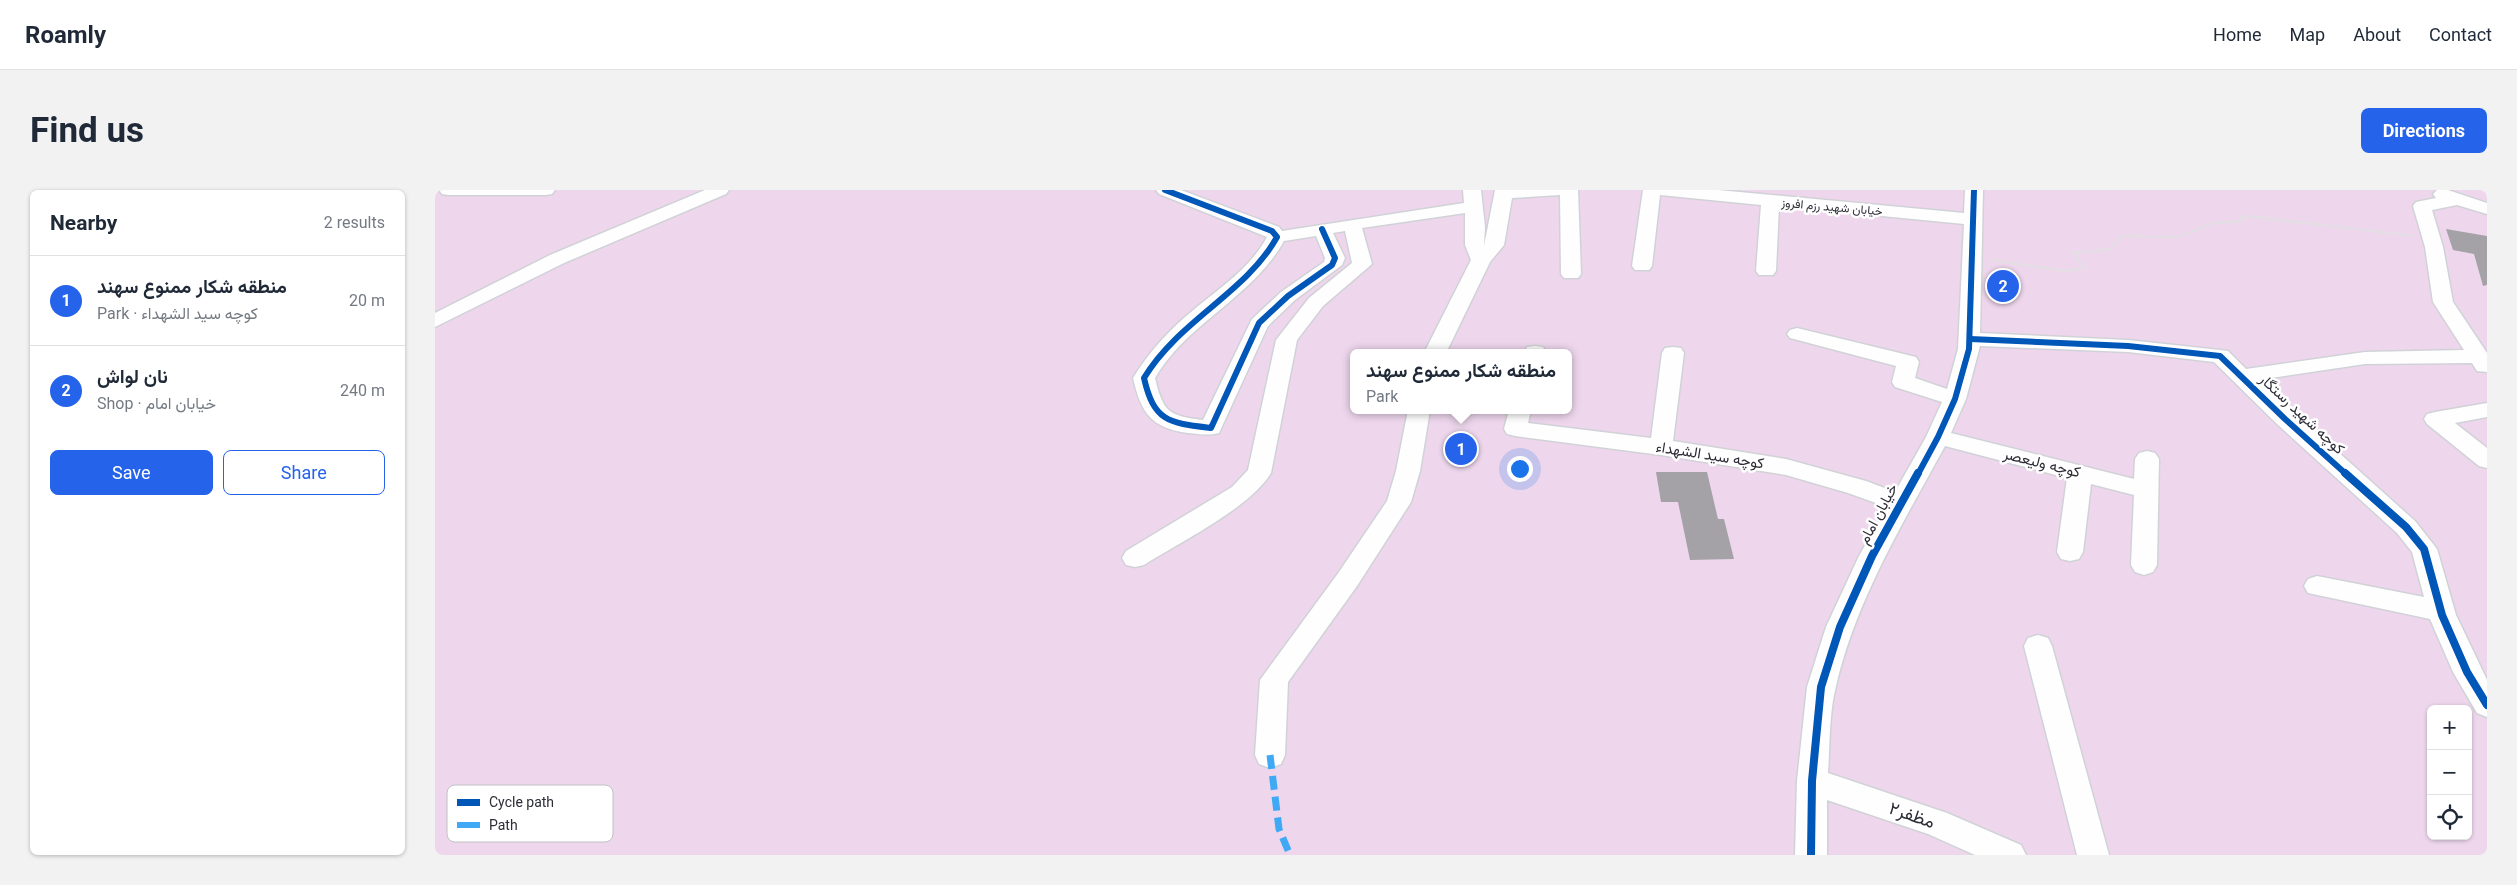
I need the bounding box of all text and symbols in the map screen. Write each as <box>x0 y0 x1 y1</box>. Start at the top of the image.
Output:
text: Roamly <box>25 21 106 49</box>
text: Home <box>2213 24 2262 45</box>
text: Map <box>2290 24 2325 45</box>
text: About <box>2353 24 2401 45</box>
text: Contact <box>2429 24 2492 45</box>
button: Directions <box>2361 108 2487 153</box>
text: Find us <box>30 110 144 151</box>
street label: خیابان شهید رزم افروز <box>1780 196 1883 219</box>
text: Nearby <box>50 211 117 235</box>
text: 2 results <box>324 213 385 232</box>
pin: 2 <box>1987 267 2019 305</box>
text: منطقه شکار ممنوع سهند <box>97 275 287 298</box>
text: 1 <box>61 291 71 310</box>
text: 20 m <box>349 291 385 310</box>
text: Park · کوچه سید الشهداء <box>97 304 258 323</box>
popup <box>1350 349 1572 414</box>
text: منطقه شکار ممنوع سهند <box>1366 359 1556 382</box>
text: نان لواش <box>97 365 168 388</box>
street label: کوچه شهید رستگار <box>2254 369 2348 459</box>
text: 2 <box>61 381 71 400</box>
text: 240 m <box>340 381 385 400</box>
text: Park <box>1366 387 1398 406</box>
text: Shop · خیابان امام <box>97 394 216 413</box>
pin: 1 <box>1445 430 1477 468</box>
street label: کوچه سید الشهداء <box>1654 438 1766 473</box>
street label: کوچه ولیعصر <box>2000 445 2083 482</box>
button: Save <box>50 450 213 495</box>
button: Share <box>223 450 385 495</box>
your location <box>1507 456 1533 482</box>
street label: خیابان امام <box>1855 481 1902 548</box>
map controls <box>2427 705 2472 840</box>
button: + <box>2427 705 2472 750</box>
button: − <box>2427 750 2472 795</box>
legend <box>447 785 613 842</box>
text: Cycle path <box>489 794 554 810</box>
button: locate <box>2427 795 2472 840</box>
street label: مظفر۲ <box>1886 797 1938 833</box>
text: Path <box>489 817 518 833</box>

